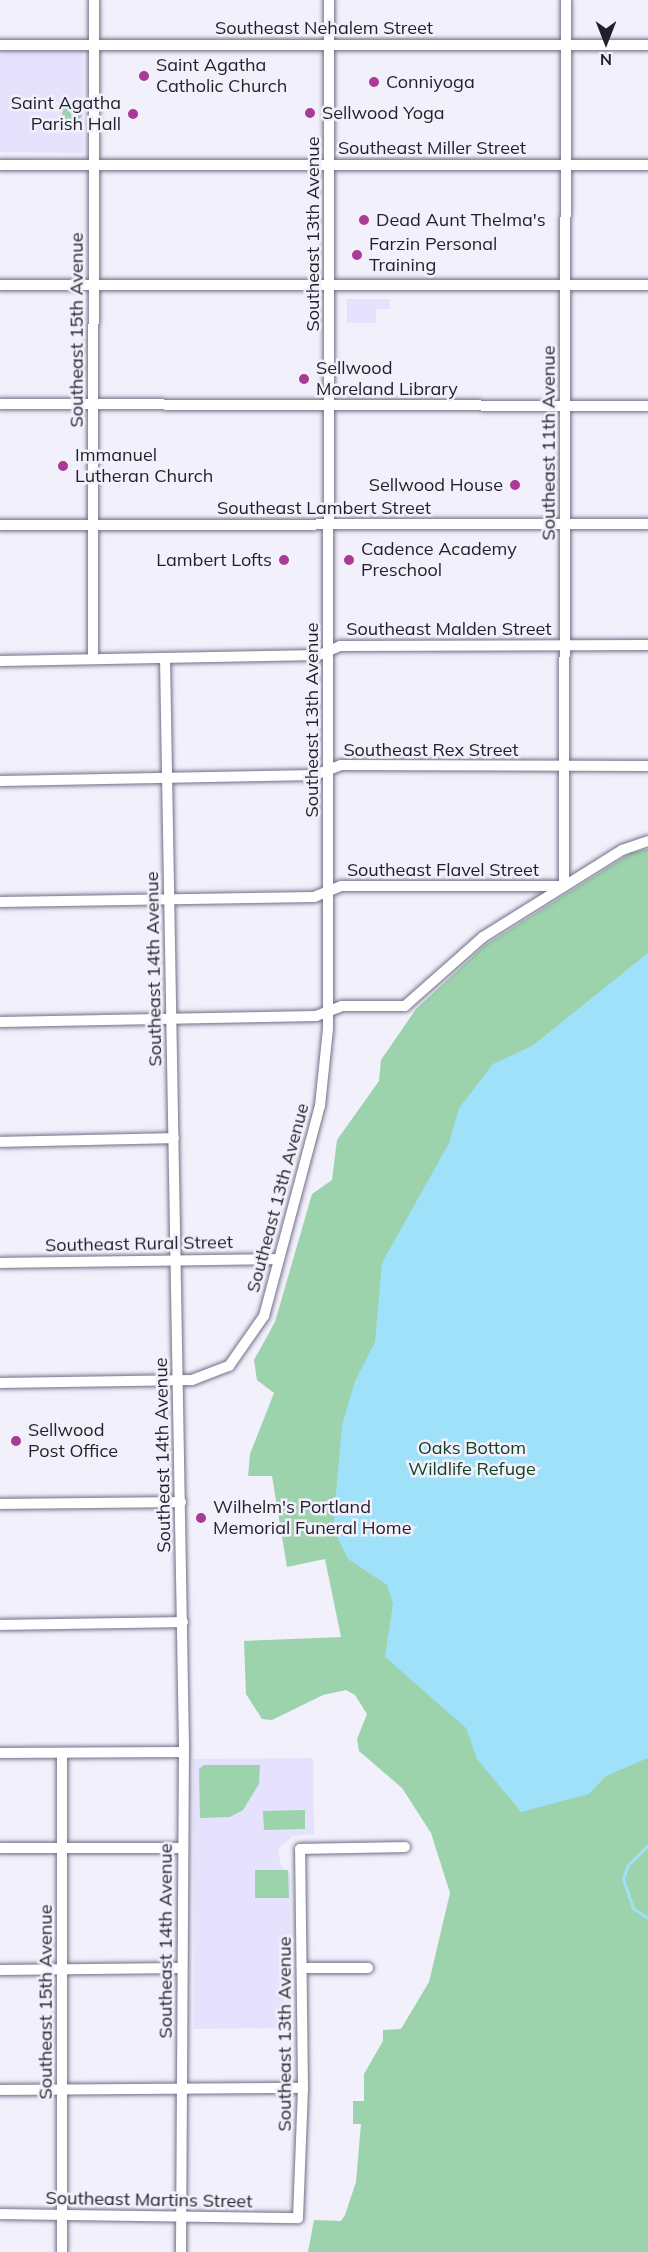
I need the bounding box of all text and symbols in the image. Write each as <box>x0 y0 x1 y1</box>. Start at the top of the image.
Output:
north arrow <box>576 12 636 72</box>
street label: Southeast Nehalem Street <box>215 17 433 39</box>
text: N <box>600 50 612 70</box>
place label: Saint Agatha Catholic Church <box>156 55 287 98</box>
marker: Saint Agatha Catholic Church <box>137 69 151 83</box>
place label: Conniyoga <box>386 71 475 93</box>
marker: Conniyoga <box>367 75 381 89</box>
place label: Saint Agatha Parish Hall <box>11 93 121 136</box>
place label: Sellwood Yoga <box>322 102 445 124</box>
marker: Sellwood Yoga <box>303 106 317 120</box>
marker: Saint Agatha Parish Hall <box>126 107 140 121</box>
street label: Southeast 13th Avenue <box>302 137 324 331</box>
street label: Southeast Miller Street <box>338 137 526 159</box>
place label: Dead Aunt Thelma's <box>376 209 546 231</box>
marker: Dead Aunt Thelma's <box>357 213 371 227</box>
street label: Southeast 15th Avenue <box>66 233 88 427</box>
place label: Farzin Personal Training <box>369 234 497 276</box>
marker: Farzin Personal Training <box>350 248 364 262</box>
street label: Southeast 11th Avenue <box>538 346 560 540</box>
place label: Sellwood Moreland Library <box>316 358 458 400</box>
marker: Sellwood Moreland Library <box>297 372 311 386</box>
place label: Immanuel Lutheran Church <box>75 445 213 488</box>
marker: Immanuel Lutheran Church <box>56 459 70 473</box>
place label: Sellwood House <box>369 474 503 496</box>
marker: Sellwood House <box>508 478 522 492</box>
street label: Southeast Lambert Street <box>217 497 431 519</box>
place label: Cadence Academy Preschool <box>361 539 517 582</box>
place label: Lambert Lofts <box>156 549 272 571</box>
marker: Lambert Lofts <box>277 553 291 567</box>
marker: Cadence Academy Preschool <box>342 553 356 567</box>
street label: Southeast Malden Street <box>346 618 552 640</box>
street label: Southeast 13th Avenue <box>301 623 323 817</box>
street label: Southeast Rex Street <box>343 739 519 761</box>
street label: Southeast Flavel Street <box>347 859 539 881</box>
street label: Southeast 14th Avenue <box>142 871 166 1067</box>
street label: Southeast 13th Avenue <box>242 1101 314 1295</box>
street label: Southeast Rural Street <box>45 1232 233 1256</box>
street label: Southeast 14th Avenue <box>151 1357 175 1553</box>
place label: Sellwood Post Office <box>28 1420 118 1462</box>
marker: Sellwood Post Office <box>9 1434 23 1448</box>
park label: Oaks Bottom Wildlife Refuge <box>408 1438 536 1480</box>
place label: Wilhelm's Portland Memorial Funeral Home <box>213 1497 411 1540</box>
marker: Wilhelm's Portland Memorial Funeral Home <box>194 1511 208 1525</box>
street label: Southeast 14th Avenue <box>155 1844 177 2038</box>
street label: Southeast 15th Avenue <box>35 1905 57 2099</box>
street label: Southeast 13th Avenue <box>274 1937 296 2131</box>
street label: Southeast Martins Street <box>45 2187 253 2213</box>

